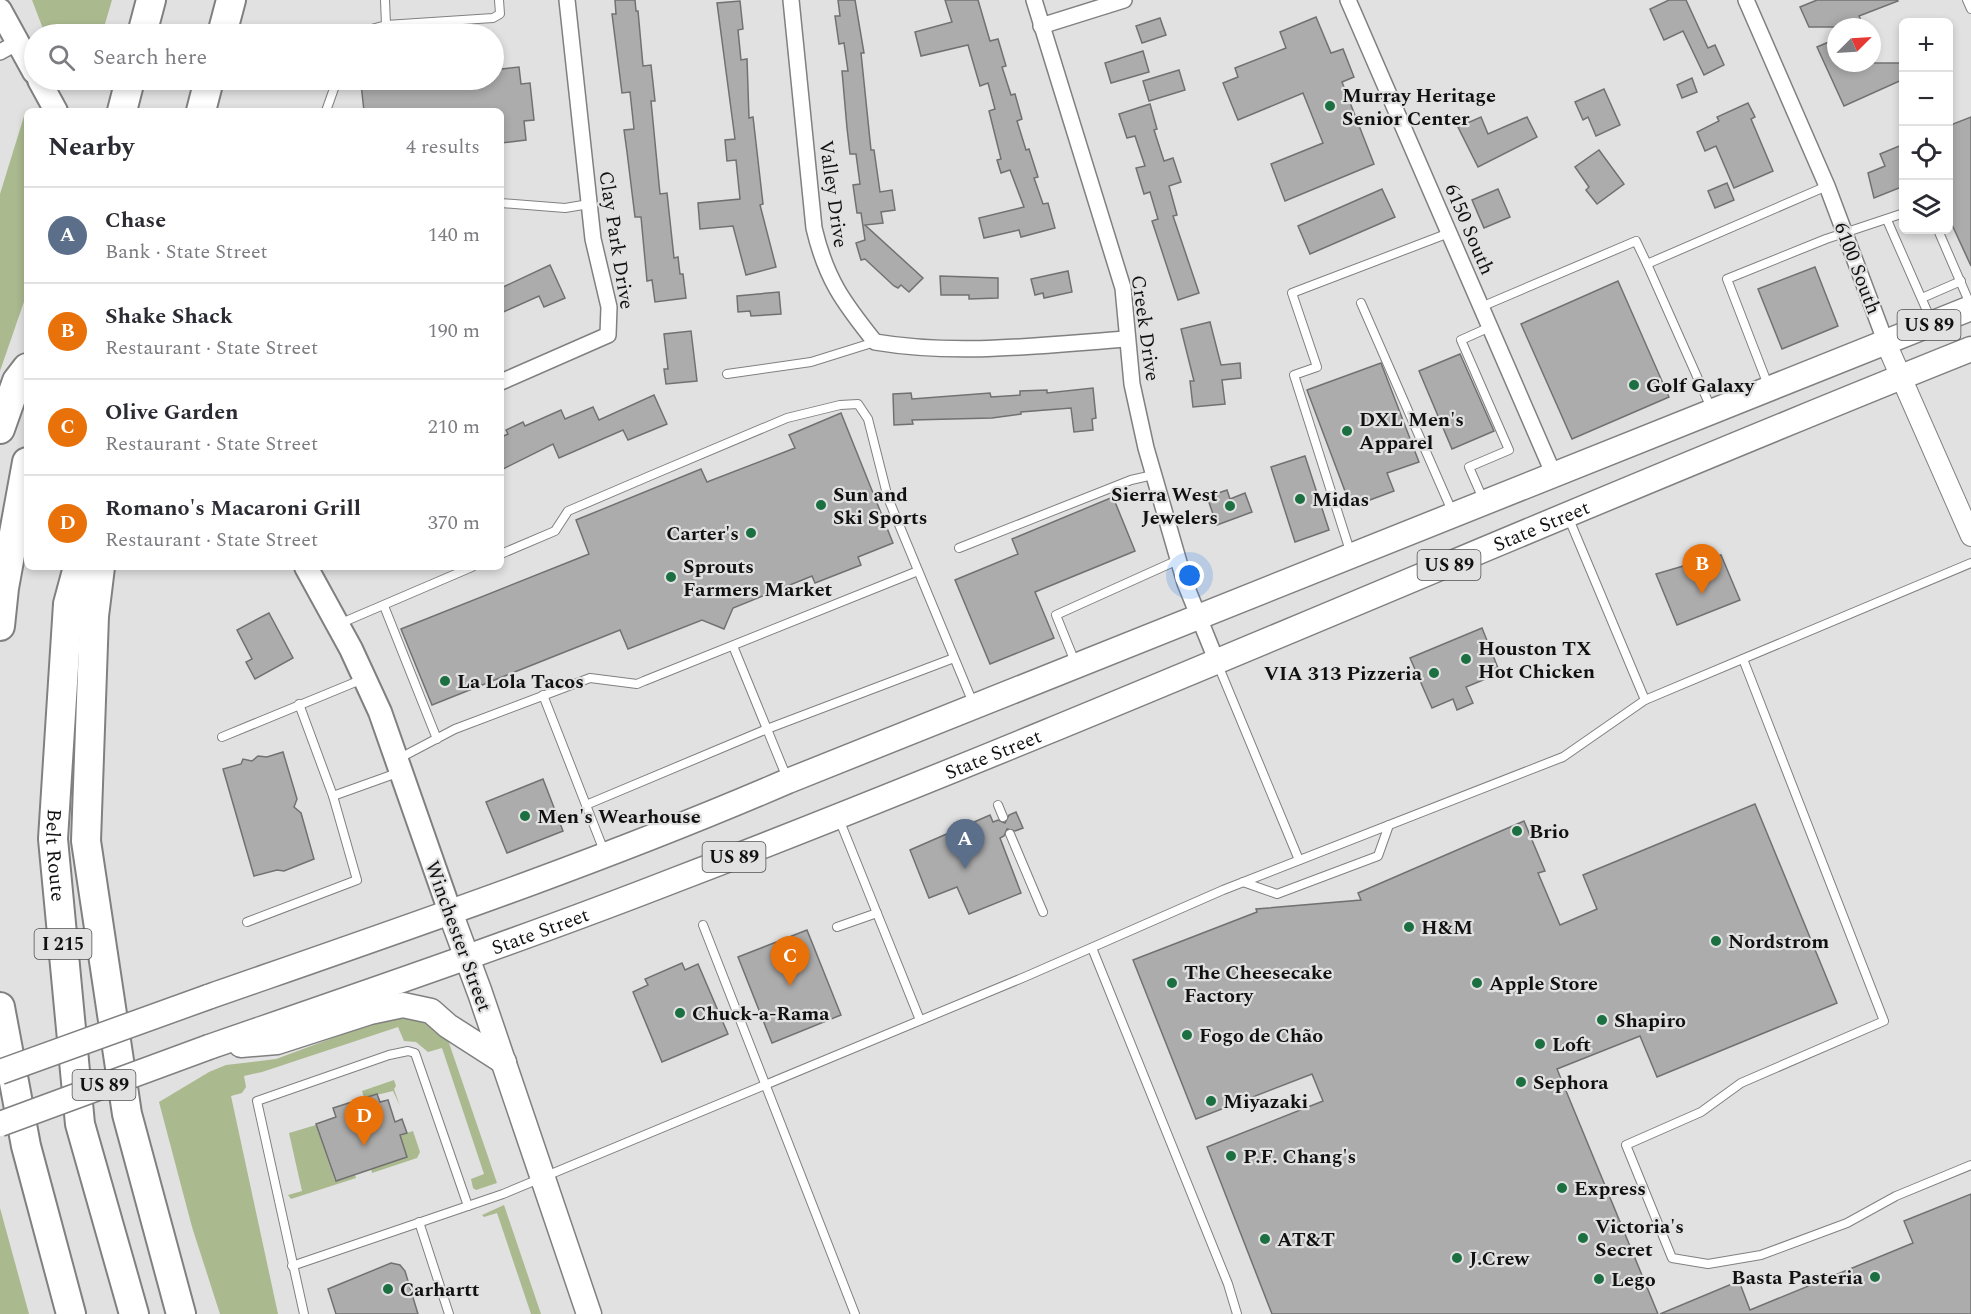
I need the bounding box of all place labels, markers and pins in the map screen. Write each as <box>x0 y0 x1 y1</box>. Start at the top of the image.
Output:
place label: Murray Heritage Senior Center <box>1342 81 1496 134</box>
marker: Murray Heritage Senior Center <box>1323 99 1337 113</box>
place label: Golf Galaxy <box>1646 371 1756 401</box>
marker: Golf Galaxy <box>1627 378 1641 392</box>
place label: DXL Men's Apparel <box>1359 405 1464 458</box>
marker: DXL Men's Apparel <box>1340 424 1354 438</box>
place label: Sun and Ski Sports <box>833 480 927 533</box>
place label: Sierra West Jewelers <box>1111 480 1218 533</box>
place label: Midas <box>1312 485 1369 515</box>
marker: Midas <box>1293 492 1307 506</box>
marker: Sun and Ski Sports <box>814 498 828 512</box>
marker: Sierra West Jewelers <box>1223 499 1237 513</box>
place label: Carter's <box>666 519 739 549</box>
marker: Carter's <box>744 526 758 540</box>
pin: B <box>1682 544 1722 594</box>
place label: Sprouts Farmers Market <box>683 552 833 605</box>
marker: Sprouts Farmers Market <box>664 570 678 584</box>
place label: Houston TX Hot Chicken <box>1478 634 1595 687</box>
marker: Houston TX Hot Chicken <box>1459 652 1473 666</box>
place label: VIA 313 Pizzeria <box>1264 659 1423 689</box>
marker: VIA 313 Pizzeria <box>1427 666 1441 680</box>
place label: La Lola Tacos <box>457 667 584 697</box>
marker: La Lola Tacos <box>438 674 452 688</box>
place label: Men's Wearhouse <box>537 802 701 832</box>
marker: Men's Wearhouse <box>518 809 532 823</box>
place label: Brio <box>1529 817 1569 847</box>
pin: A <box>946 820 984 869</box>
marker: Brio <box>1510 824 1524 838</box>
place label: H&M <box>1421 913 1473 943</box>
marker: H&M <box>1402 920 1416 934</box>
place label: Nordstrom <box>1728 927 1829 957</box>
marker: Nordstrom <box>1709 934 1723 948</box>
pin: C <box>770 936 810 986</box>
place label: The Cheesecake Factory <box>1184 958 1332 1011</box>
place label: Apple Store <box>1489 969 1598 999</box>
marker: The Cheesecake Factory <box>1165 976 1179 990</box>
marker: Apple Store <box>1470 976 1484 990</box>
place label: Chuck-a-Rama <box>692 999 830 1029</box>
marker: Chuck-a-Rama <box>673 1006 687 1020</box>
place label: Shapiro <box>1614 1006 1686 1036</box>
marker: Shapiro <box>1595 1013 1609 1027</box>
place label: Fogo de Chão <box>1199 1021 1323 1051</box>
marker: Fogo de Chão <box>1180 1028 1194 1042</box>
place label: Loft <box>1552 1030 1591 1060</box>
marker: Loft <box>1533 1037 1547 1051</box>
place label: Sephora <box>1533 1068 1609 1098</box>
marker: Sephora <box>1514 1075 1528 1089</box>
place label: Miyazaki <box>1223 1087 1308 1117</box>
marker: Miyazaki <box>1204 1094 1218 1108</box>
pin: D <box>344 1096 384 1146</box>
place label: P.F. Chang's <box>1243 1142 1356 1172</box>
marker: P.F. Chang's <box>1224 1149 1238 1163</box>
place label: Express <box>1574 1174 1646 1204</box>
marker: Express <box>1555 1181 1569 1195</box>
place label: Victoria's Secret <box>1595 1212 1684 1265</box>
place label: AT&T <box>1277 1225 1335 1255</box>
marker: Victoria's Secret <box>1576 1231 1590 1245</box>
marker: AT&T <box>1258 1232 1272 1246</box>
place label: J.Crew <box>1469 1244 1530 1274</box>
marker: J.Crew <box>1450 1251 1464 1265</box>
place label: Basta Pasteria <box>1731 1263 1864 1293</box>
place label: Lego <box>1611 1265 1656 1295</box>
marker: Basta Pasteria <box>1868 1270 1882 1284</box>
marker: Lego <box>1592 1272 1606 1286</box>
place label: Carhartt <box>400 1275 480 1305</box>
marker: Carhartt <box>381 1282 395 1296</box>

